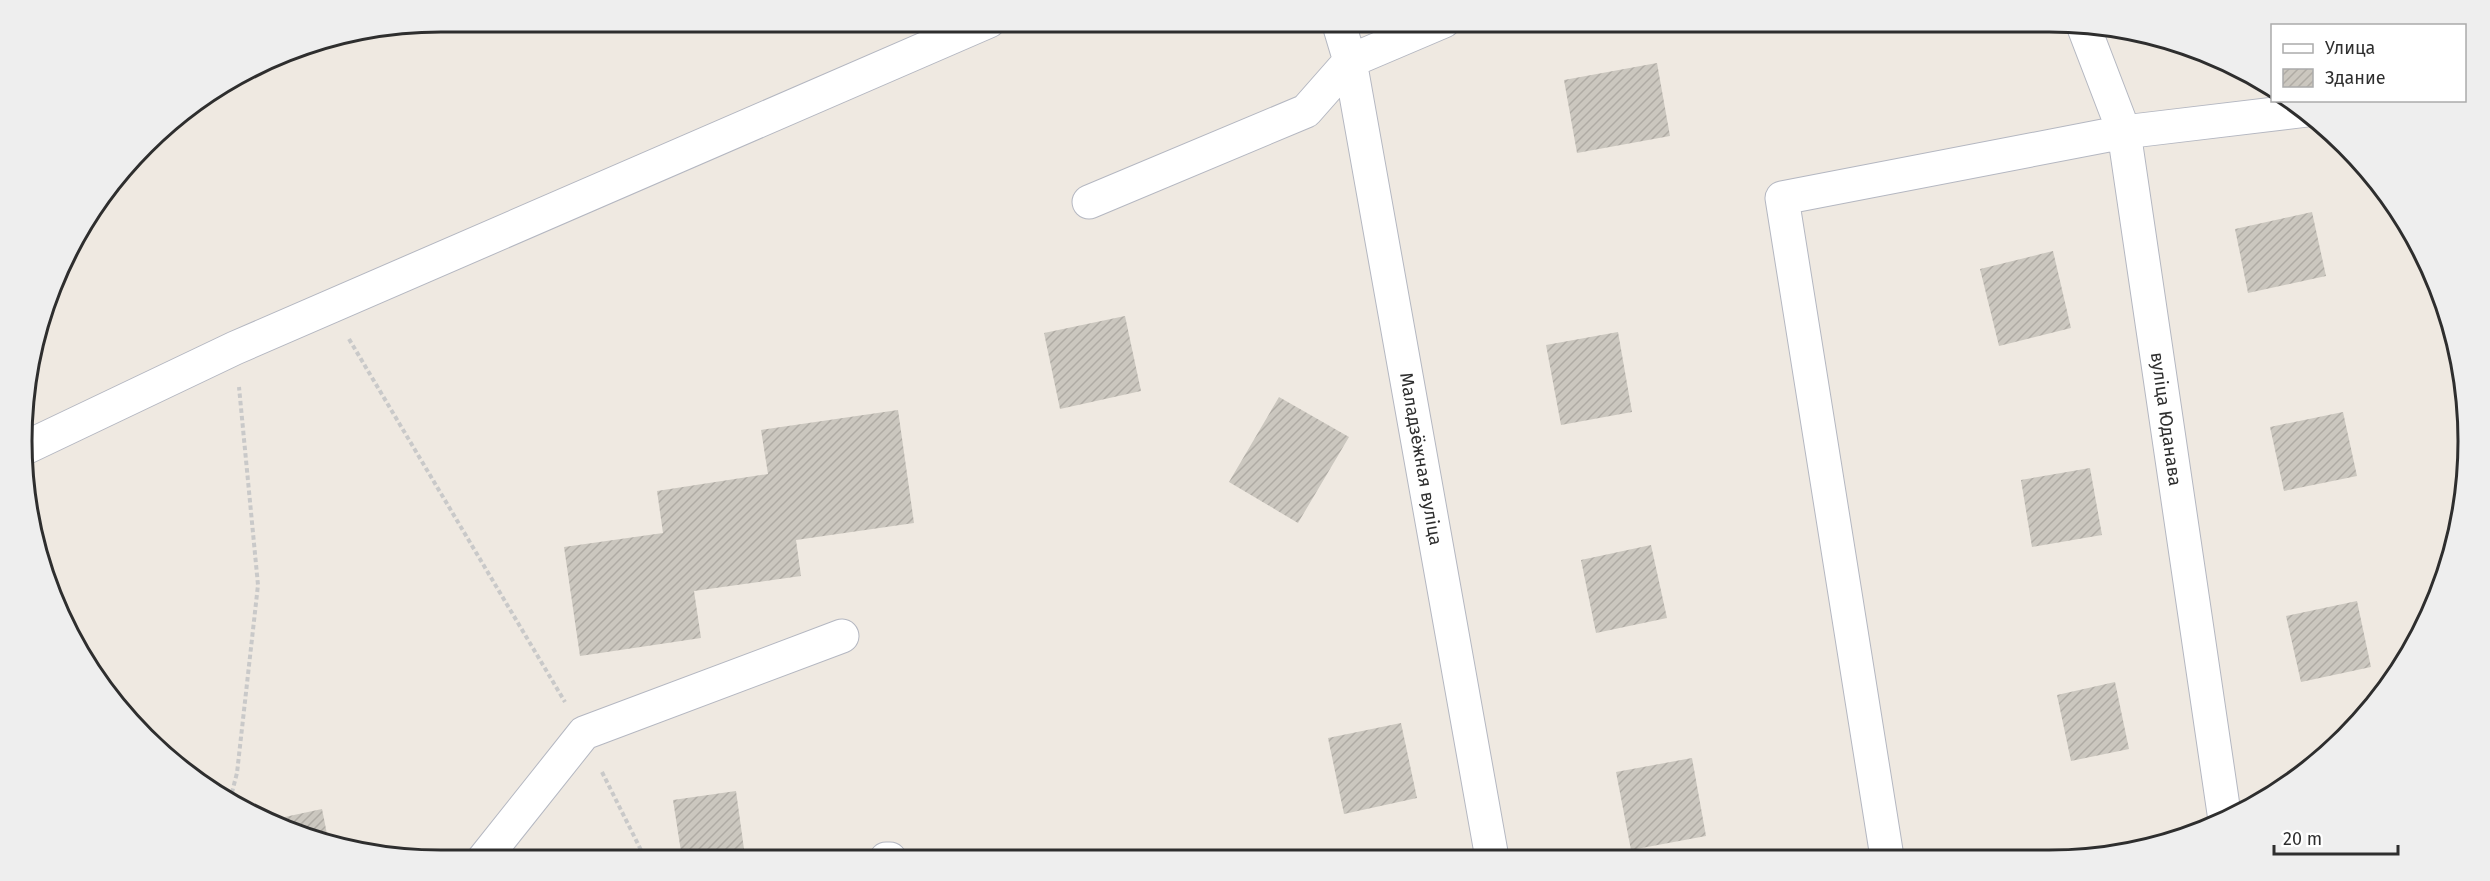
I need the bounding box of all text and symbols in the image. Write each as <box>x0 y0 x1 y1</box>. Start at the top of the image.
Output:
legend <box>2271 24 2466 102</box>
text: Улица <box>2325 37 2375 59</box>
text: Здание <box>2325 67 2386 89</box>
street label: вуліца Юданава <box>2146 351 2186 487</box>
street label: Маладзёжная вуліца <box>1395 371 1447 547</box>
scale bar <box>2274 818 2398 856</box>
text: 20 m <box>2283 828 2322 850</box>

